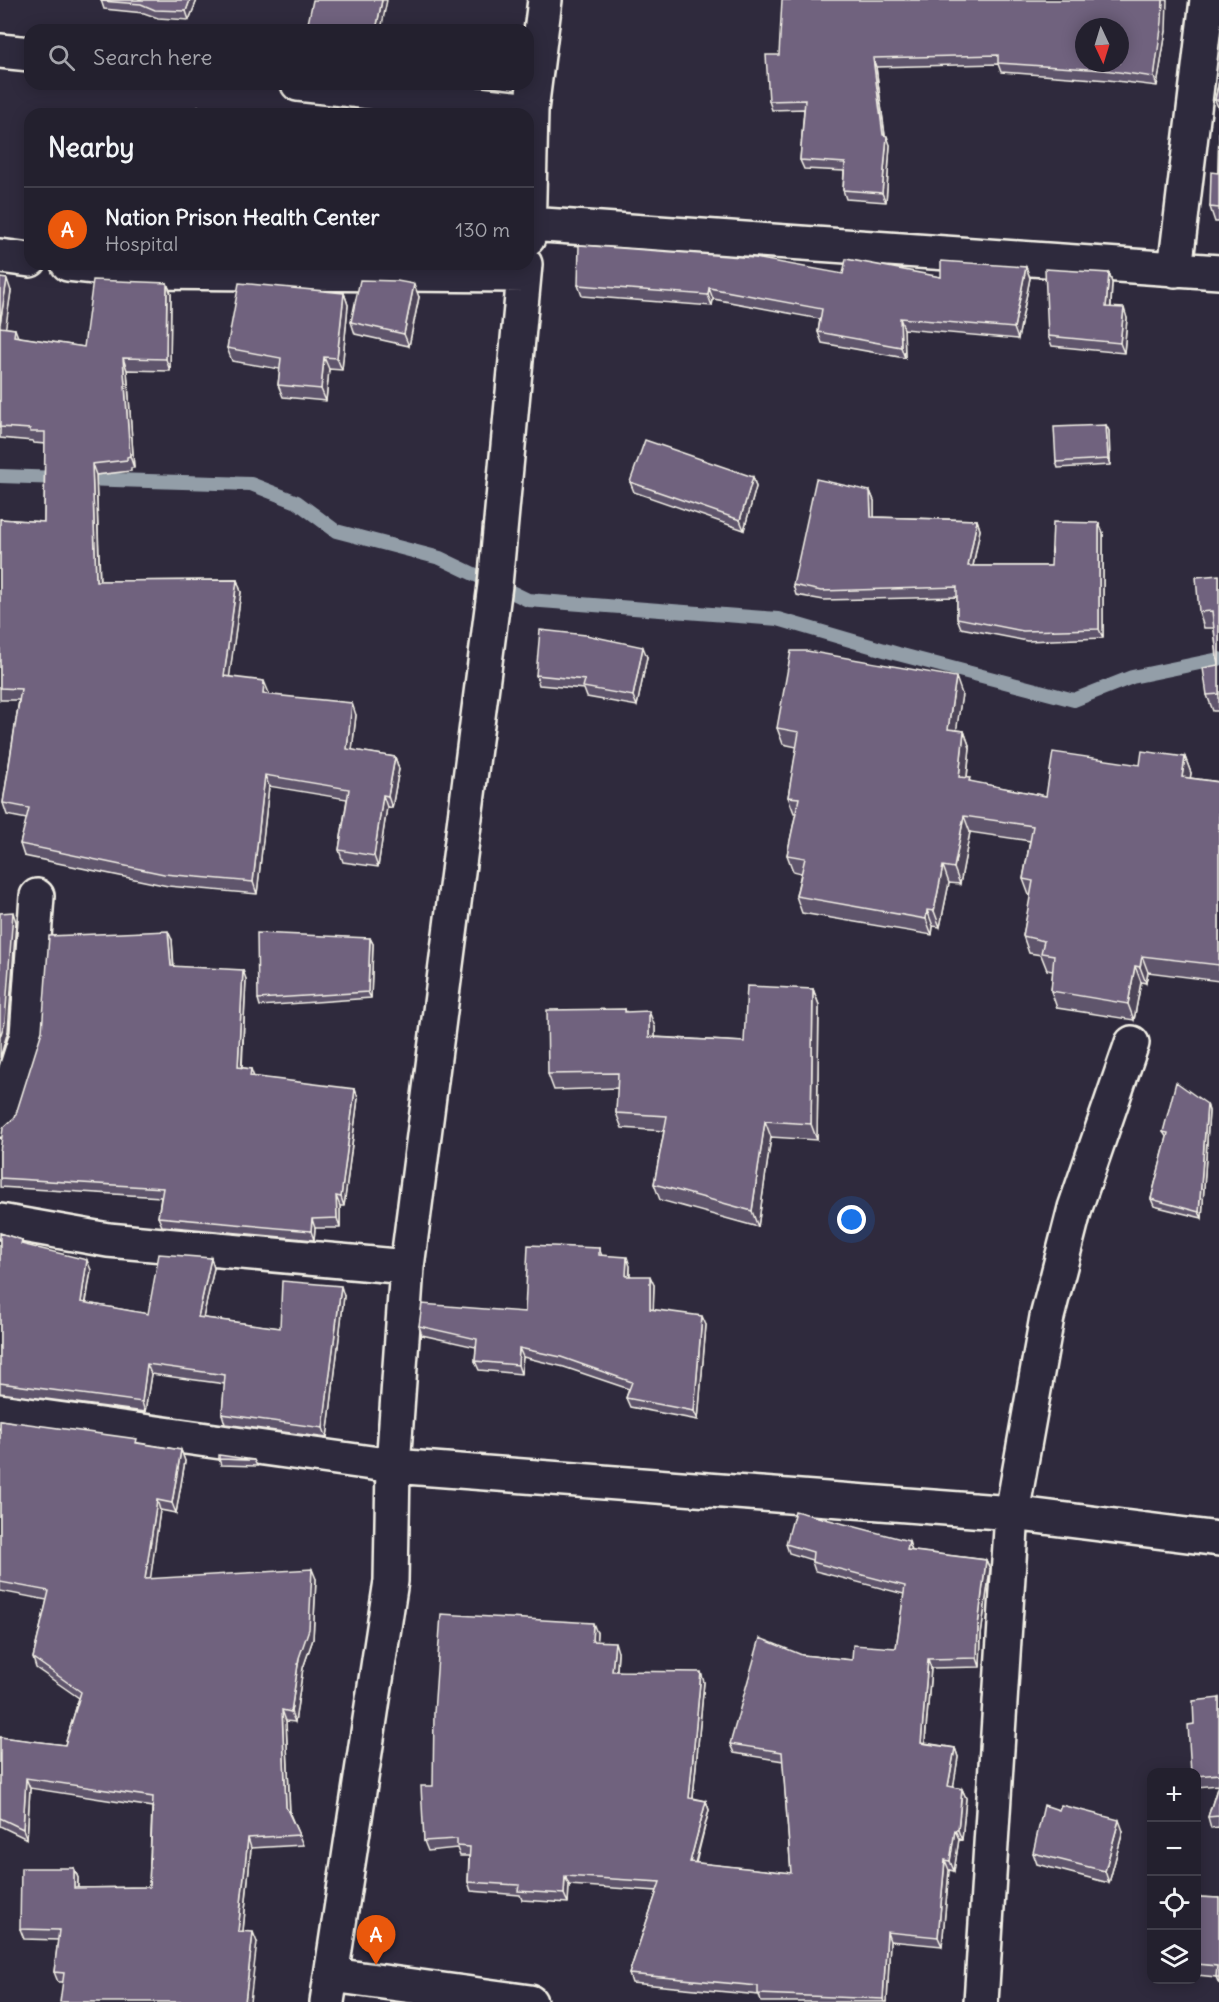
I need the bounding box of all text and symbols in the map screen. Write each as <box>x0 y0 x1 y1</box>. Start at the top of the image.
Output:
north arrow <box>1075 18 1129 72</box>
search box <box>24 24 534 90</box>
icon: search <box>45 41 78 74</box>
text: Search here <box>93 43 212 71</box>
text: Nearby <box>48 131 134 164</box>
text: Nation Prison Health Center <box>105 203 379 231</box>
text: A <box>61 217 74 242</box>
text: 130 m <box>455 217 510 242</box>
text: Hospital <box>105 231 178 256</box>
your location <box>837 1205 866 1234</box>
map controls <box>1147 1768 1201 1984</box>
button: + <box>1147 1768 1201 1822</box>
button: − <box>1147 1822 1201 1876</box>
button: locate <box>1147 1876 1201 1930</box>
pin: A <box>356 1916 395 1965</box>
button: layers <box>1147 1930 1201 1984</box>

